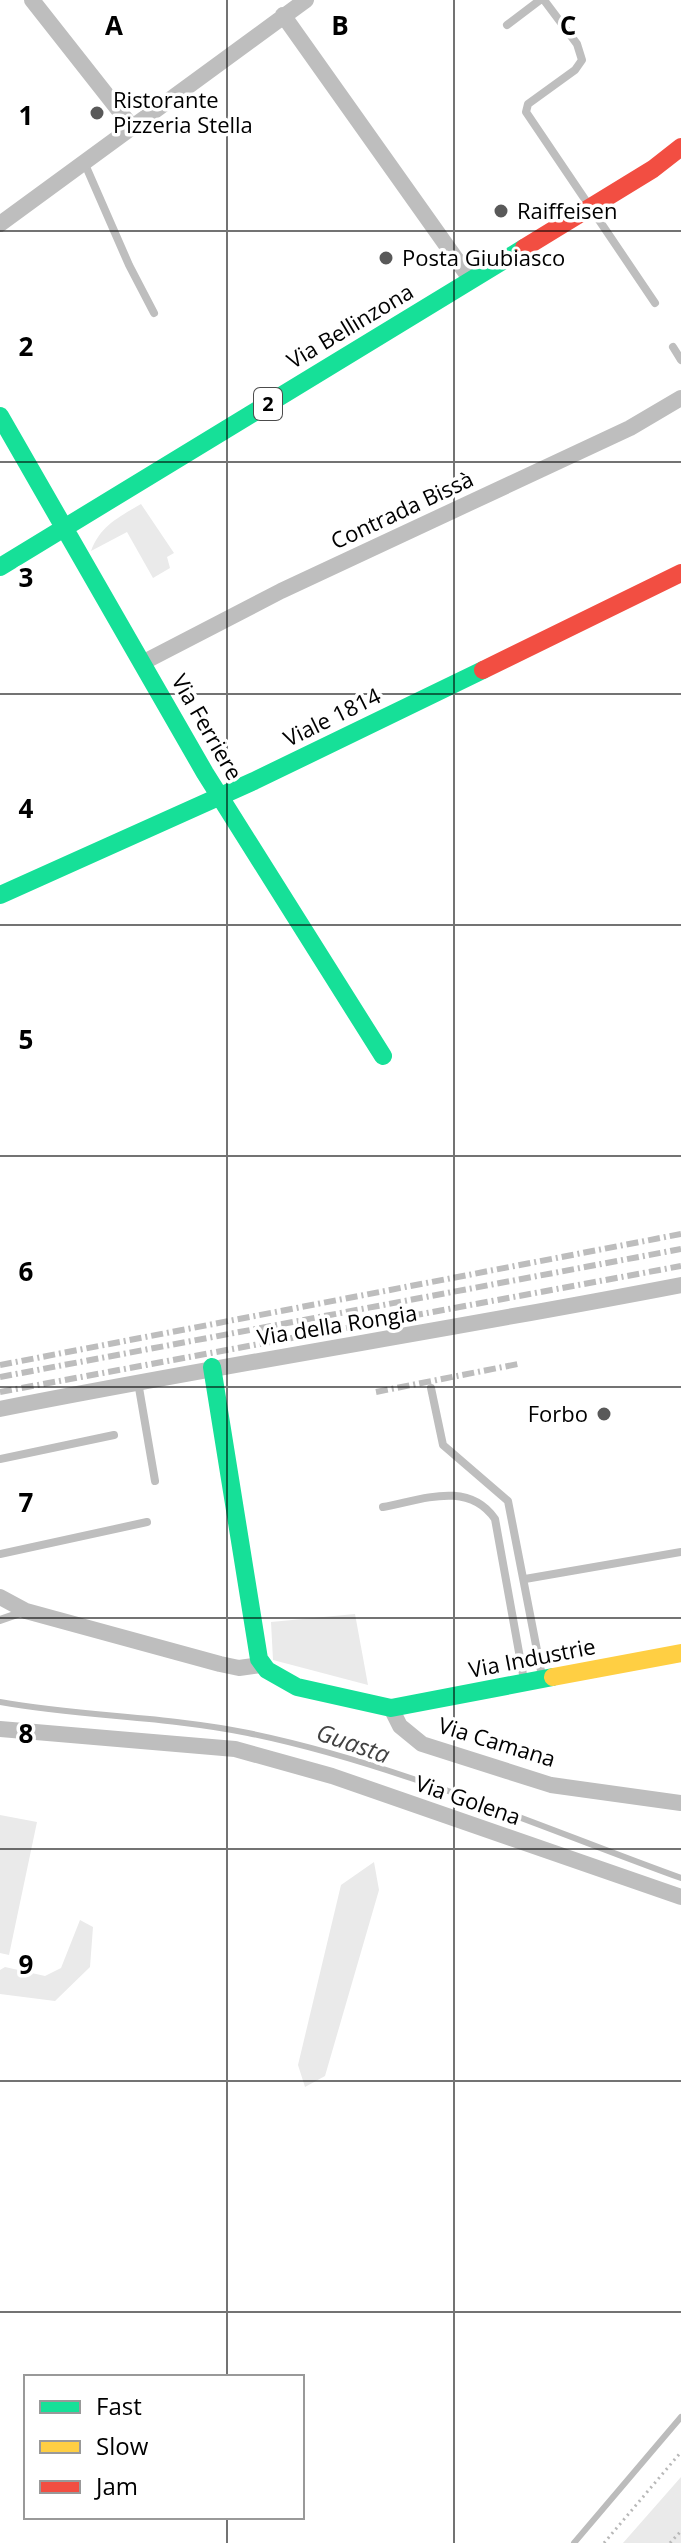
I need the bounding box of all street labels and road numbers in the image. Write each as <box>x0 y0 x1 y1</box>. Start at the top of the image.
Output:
street label: Via Bellinzona <box>281 276 418 375</box>
road number: 2 <box>254 388 282 420</box>
street label: Contrada Bissà <box>325 463 478 555</box>
street label: Via Ferriere <box>165 668 250 785</box>
street label: Viale 1814 <box>278 679 386 753</box>
street label: Via della Rongia <box>255 1297 419 1351</box>
street label: Via Industrie <box>466 1630 598 1684</box>
street label: Via Camana <box>435 1709 560 1773</box>
street label: Via Golena <box>412 1767 525 1831</box>

